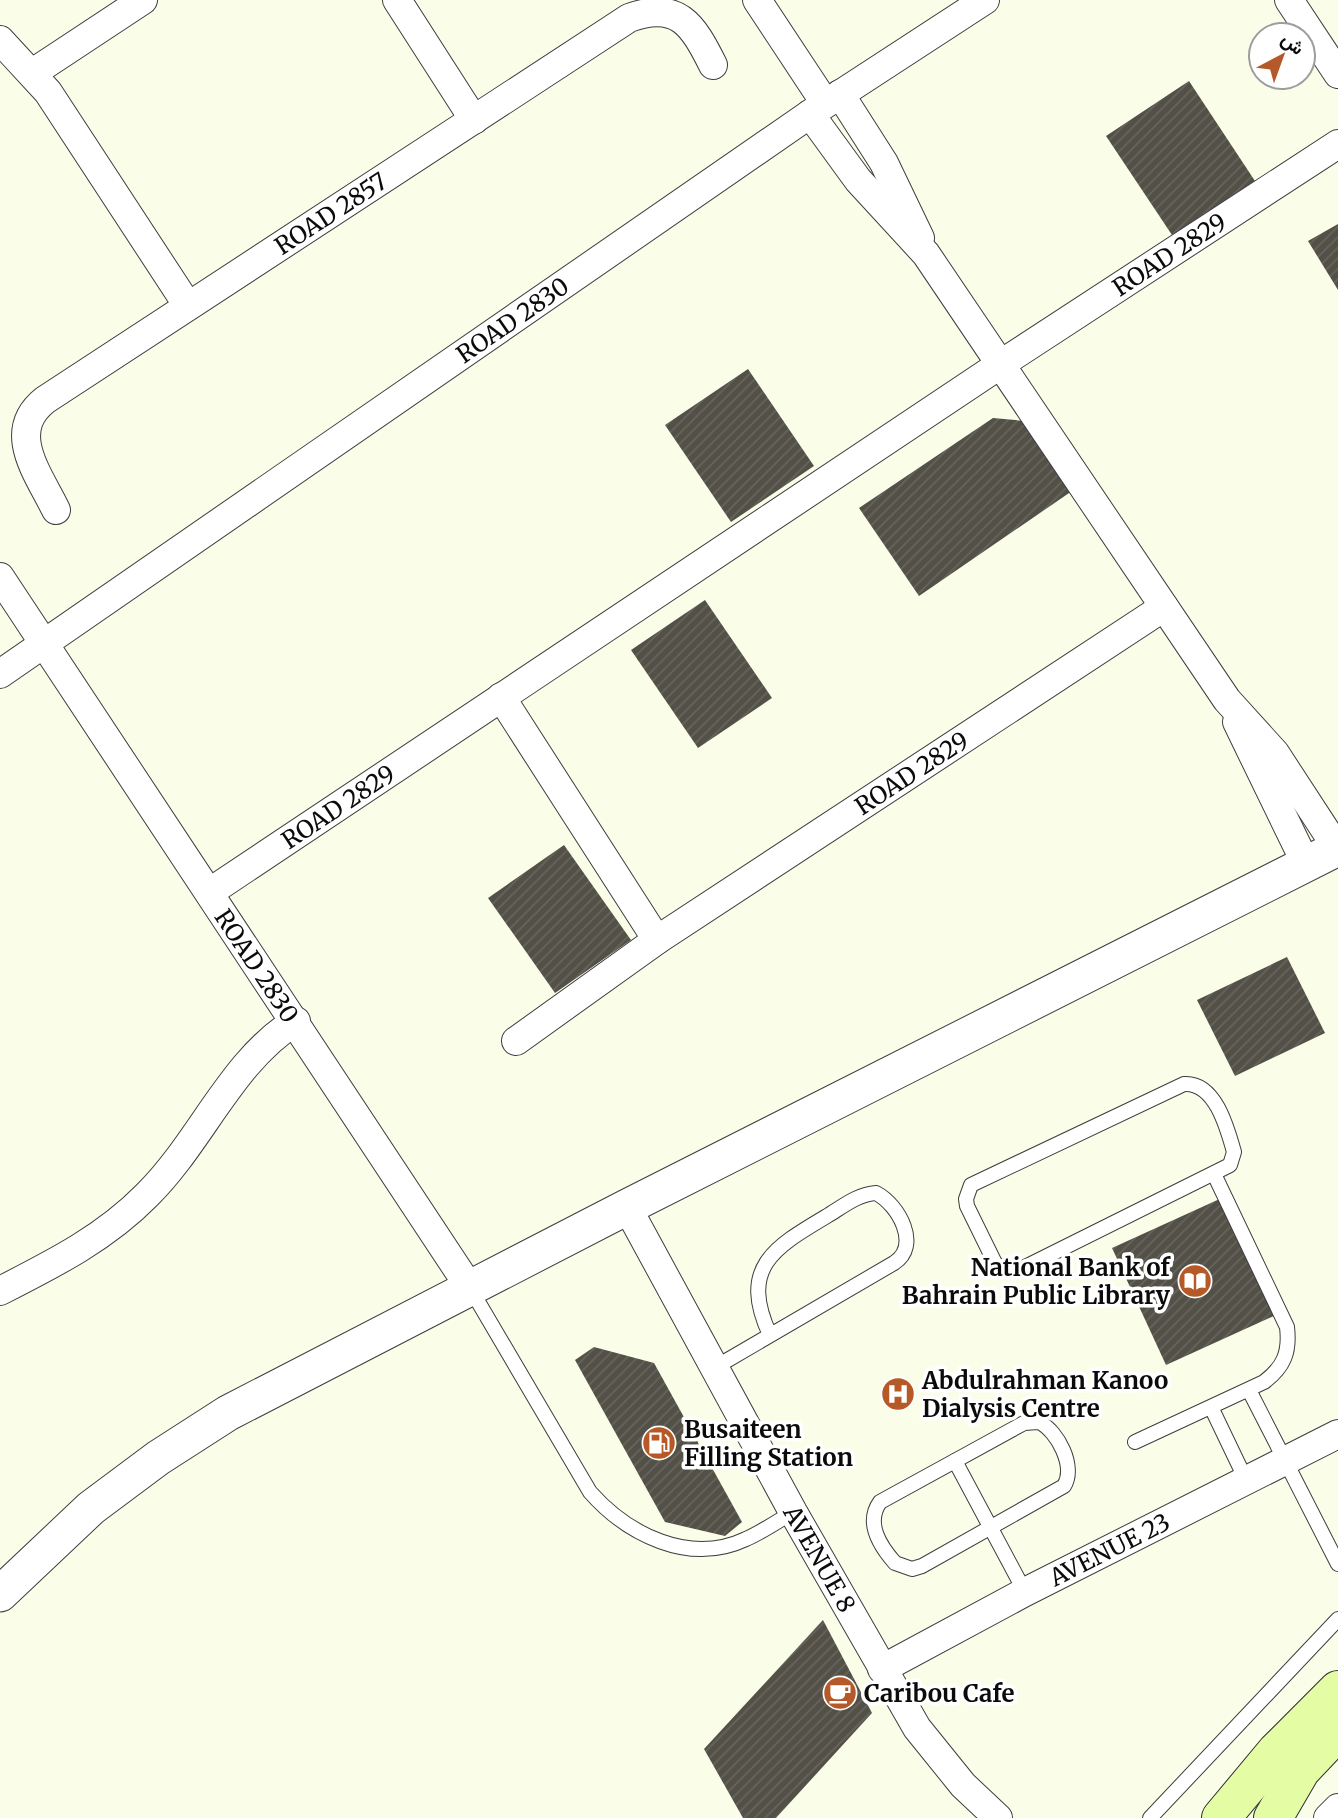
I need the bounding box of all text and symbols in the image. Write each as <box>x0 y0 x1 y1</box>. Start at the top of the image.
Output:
north arrow <box>1247 21 1317 91</box>
text: ش <box>1277 27 1310 60</box>
street label: ROAD 2857 <box>269 165 393 261</box>
street label: ROAD 2829 <box>1106 206 1232 303</box>
street label: ROAD 2830 <box>450 270 575 369</box>
street label: ROAD 2829 <box>849 724 974 821</box>
street label: ROAD 2829 <box>275 758 401 855</box>
street label: ROAD 2830 <box>208 903 306 1029</box>
place label: National Bank of Bahrain Public Library <box>902 1252 1171 1311</box>
library icon: National Bank of Bahrain Public Library <box>1176 1262 1214 1300</box>
place label: Abdulrahman Kanoo Dialysis Centre <box>921 1365 1168 1424</box>
hospital icon: Abdulrahman Kanoo Dialysis Centre <box>879 1375 917 1413</box>
place label: Busaiteen Filling Station <box>684 1414 853 1473</box>
fuel station icon: Busaiteen Filling Station <box>640 1424 678 1462</box>
street label: AVENUE 8 <box>776 1499 863 1618</box>
street label: AVENUE 23 <box>1043 1506 1175 1593</box>
cafe icon: Caribou Cafe <box>821 1674 859 1712</box>
place label: Caribou Cafe <box>864 1678 1015 1709</box>

